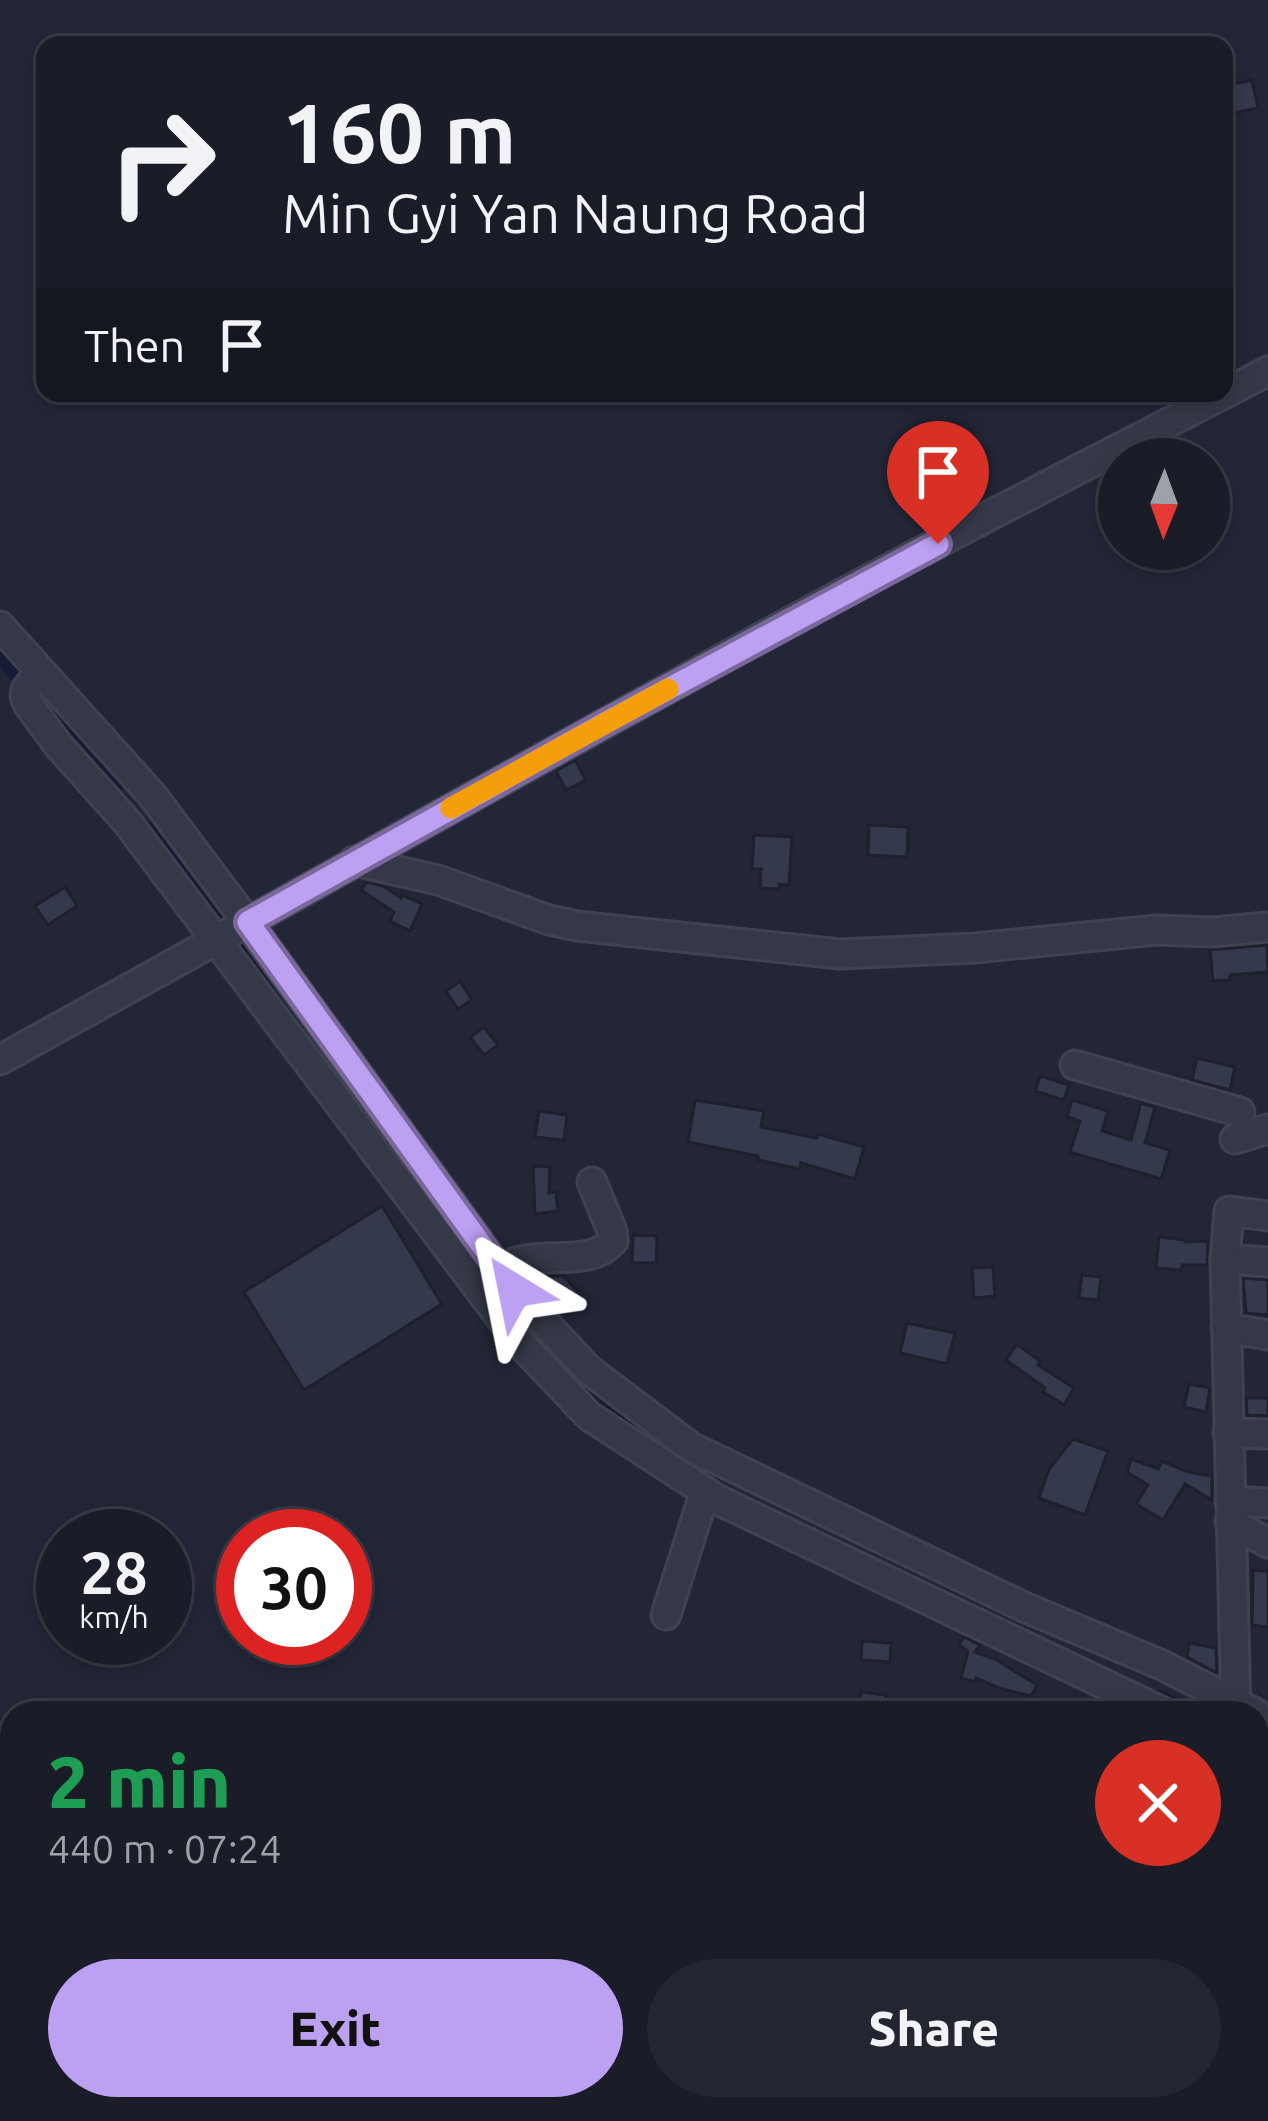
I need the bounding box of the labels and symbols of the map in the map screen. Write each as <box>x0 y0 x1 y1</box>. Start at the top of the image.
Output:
pin <box>887 421 989 544</box>
north arrow <box>1098 438 1230 570</box>
position arrow <box>451 1227 577 1353</box>
speed limit sign: 30 <box>216 1509 372 1665</box>

